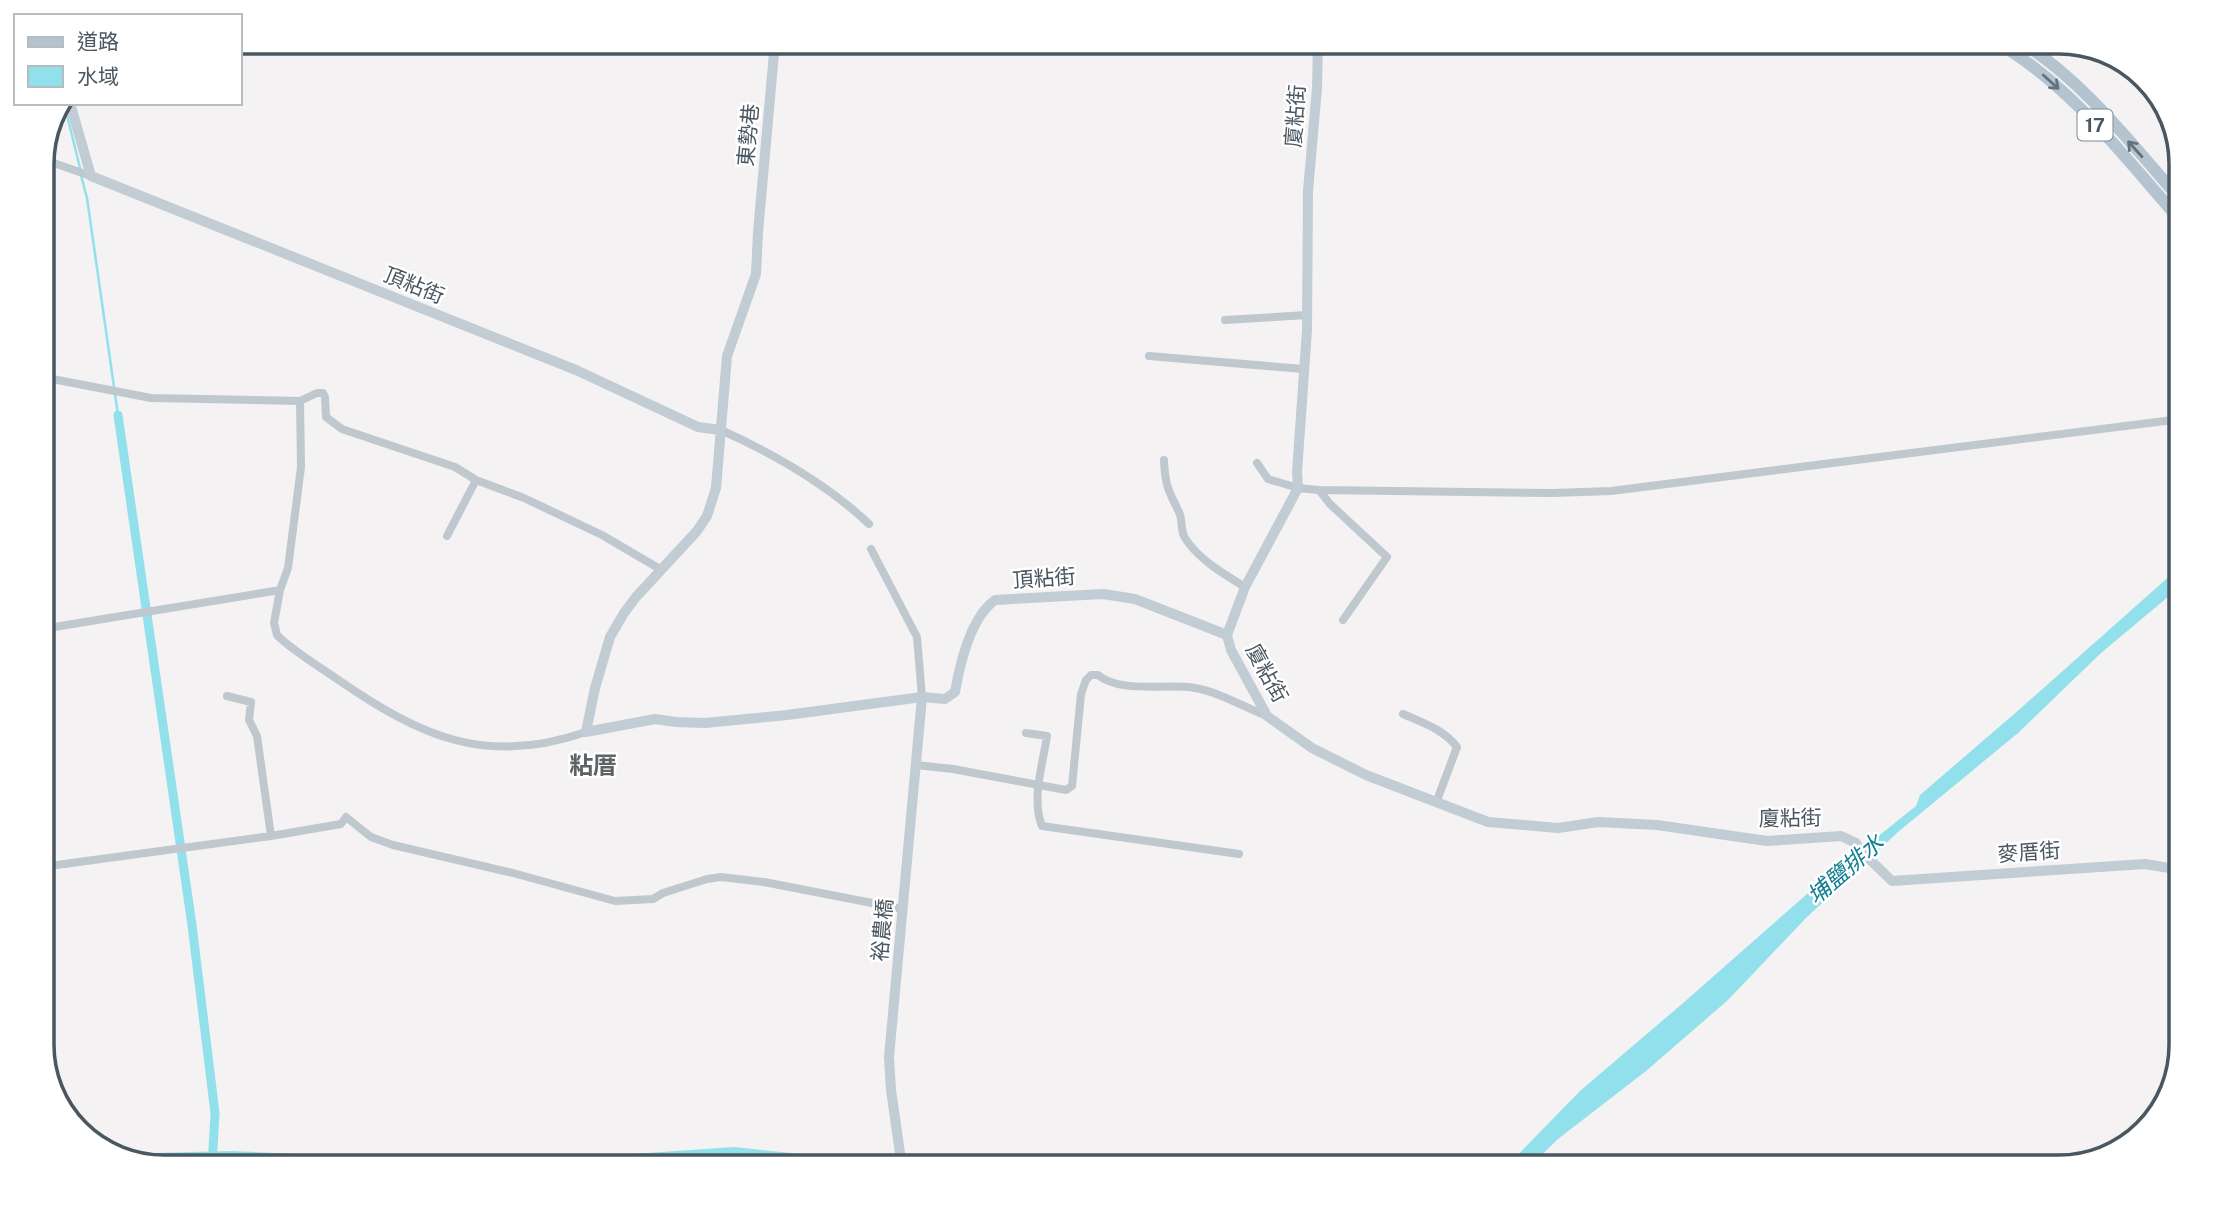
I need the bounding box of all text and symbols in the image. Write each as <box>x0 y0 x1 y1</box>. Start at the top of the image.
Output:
legend <box>14 14 242 105</box>
text: 道路 <box>77 29 119 54</box>
text: 水域 <box>77 64 119 89</box>
one-way arrow <box>2041 74 2059 90</box>
street label: 廈粘街 <box>1280 84 1310 148</box>
street label: 東勢巷 <box>733 103 763 167</box>
road number: 17 <box>2078 110 2112 140</box>
one-way arrow <box>2127 140 2143 158</box>
street label: 頂粘街 <box>380 262 448 308</box>
street label: 頂粘街 <box>1012 563 1076 593</box>
street label: 廈粘街 <box>1241 639 1293 707</box>
district label: 粘厝 <box>569 751 617 779</box>
street label: 廈粘街 <box>1758 805 1822 831</box>
water label: 埔鹽排水 <box>1801 828 1889 909</box>
street label: 麥厝街 <box>1997 837 2061 867</box>
street label: 裕農橋 <box>867 898 897 962</box>

